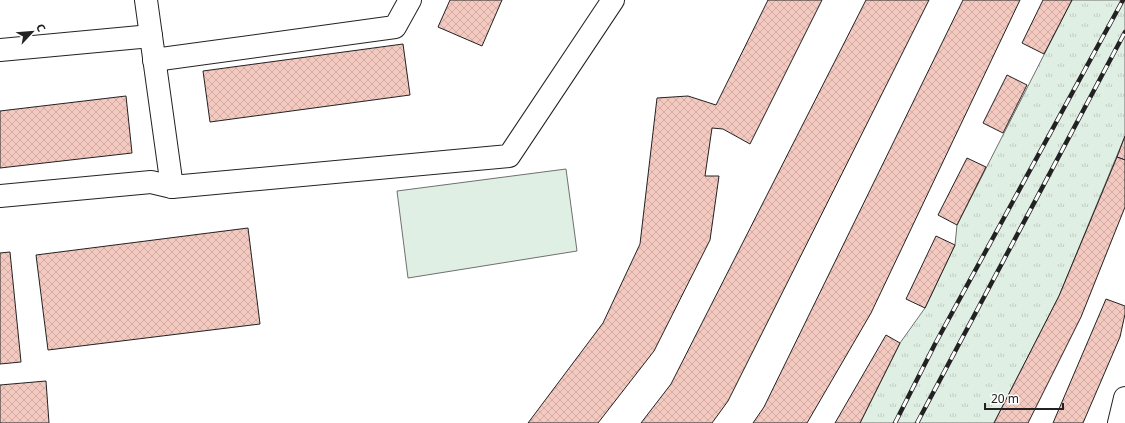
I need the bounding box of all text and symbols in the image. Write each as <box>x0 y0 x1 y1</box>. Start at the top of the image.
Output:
north arrow <box>12 12 52 52</box>
text: С <box>33 21 50 34</box>
scale bar <box>985 385 1063 411</box>
text: 20 m <box>991 390 1019 407</box>

